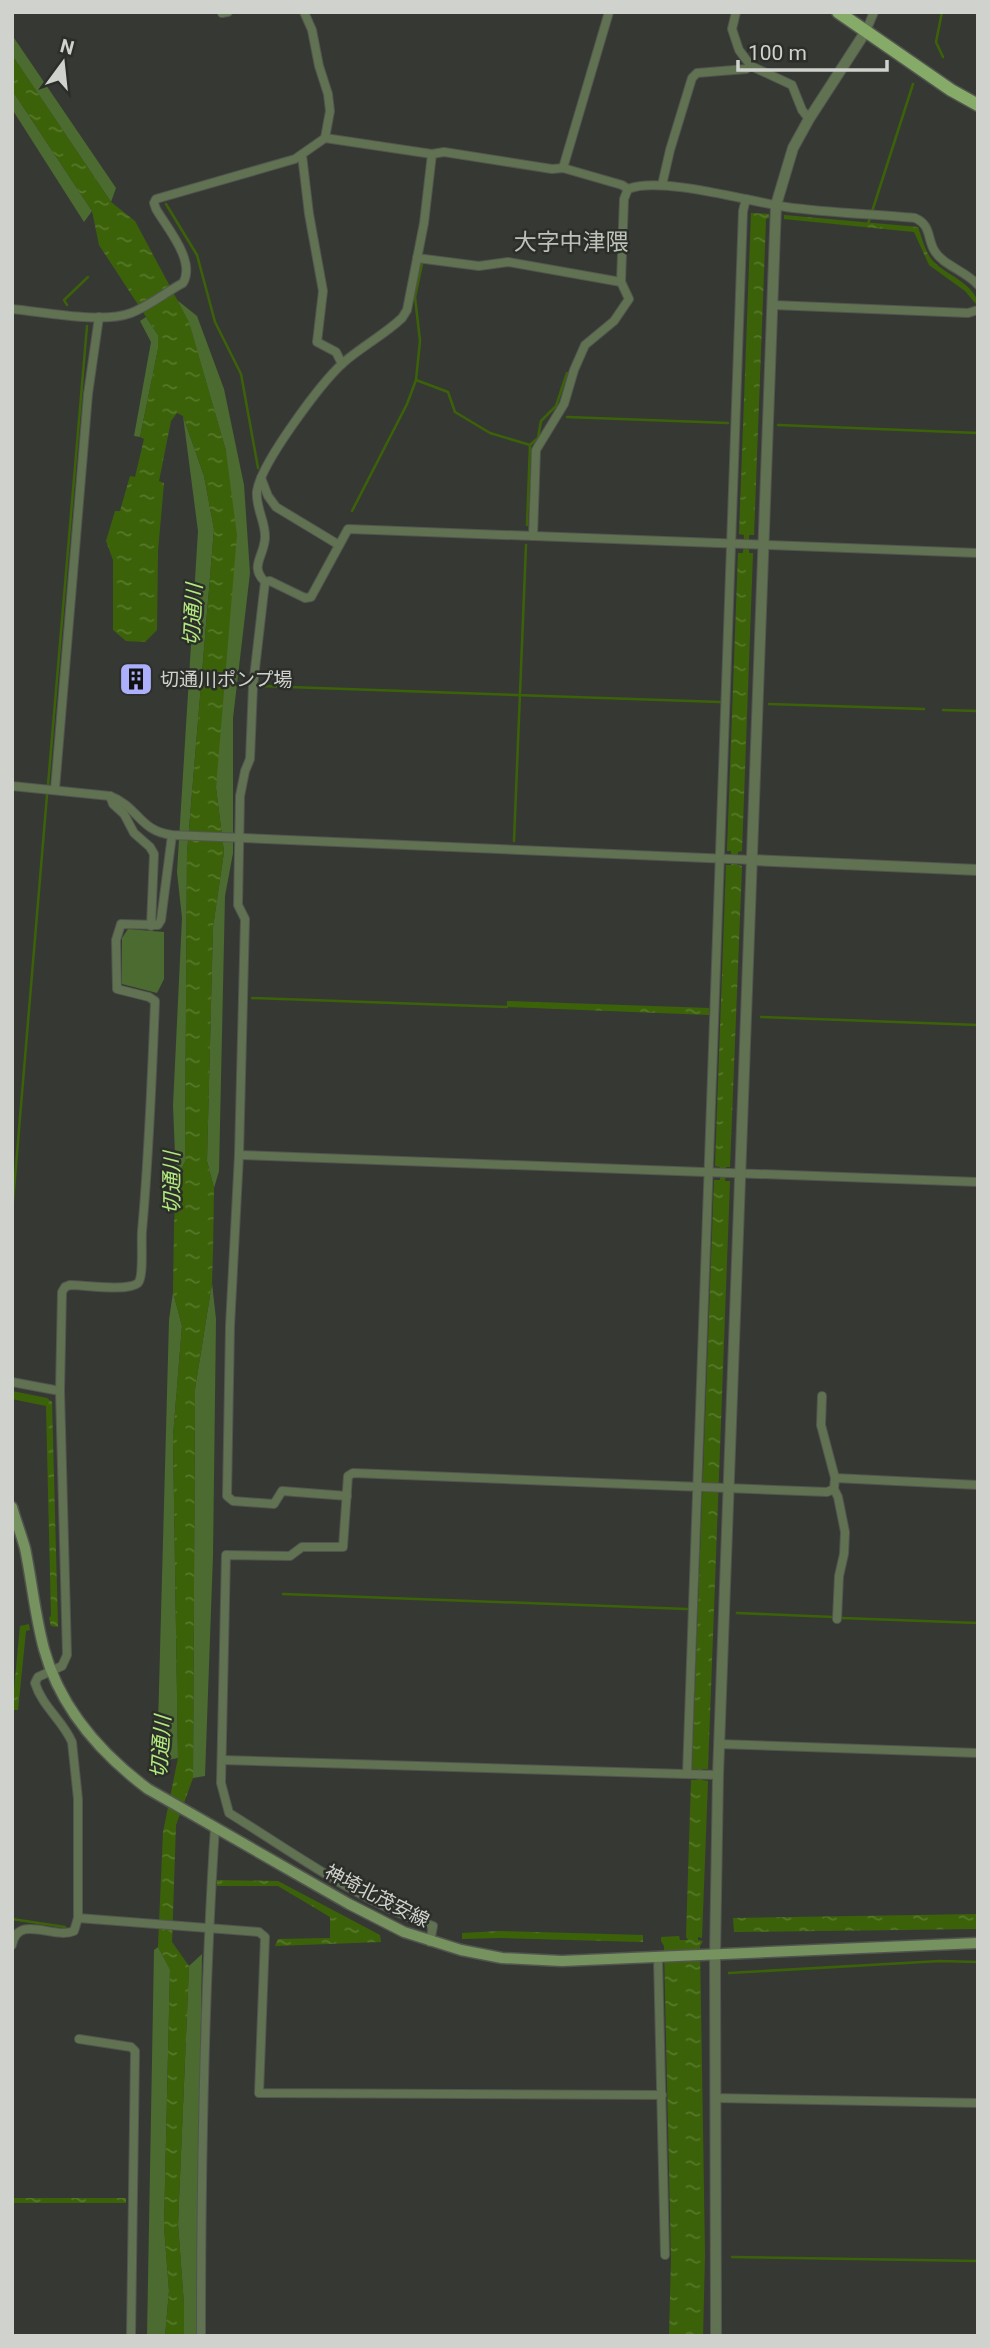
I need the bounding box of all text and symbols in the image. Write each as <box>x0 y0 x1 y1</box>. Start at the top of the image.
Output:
north arrow <box>28 28 98 98</box>
scale bar <box>738 28 887 72</box>
text: N <box>58 34 77 60</box>
text: 100 m <box>748 41 807 65</box>
district label: 大字中津隈 <box>514 229 629 256</box>
water label: 切通川 <box>179 581 207 647</box>
building icon: 切通川ポンプ場 <box>117 660 155 698</box>
place label: 切通川ポンプ場 <box>160 668 292 691</box>
water label: 切通川 <box>160 1150 184 1215</box>
water label: 切通川 <box>147 1713 175 1779</box>
street label: 神埼北茂安線 <box>321 1860 433 1932</box>

